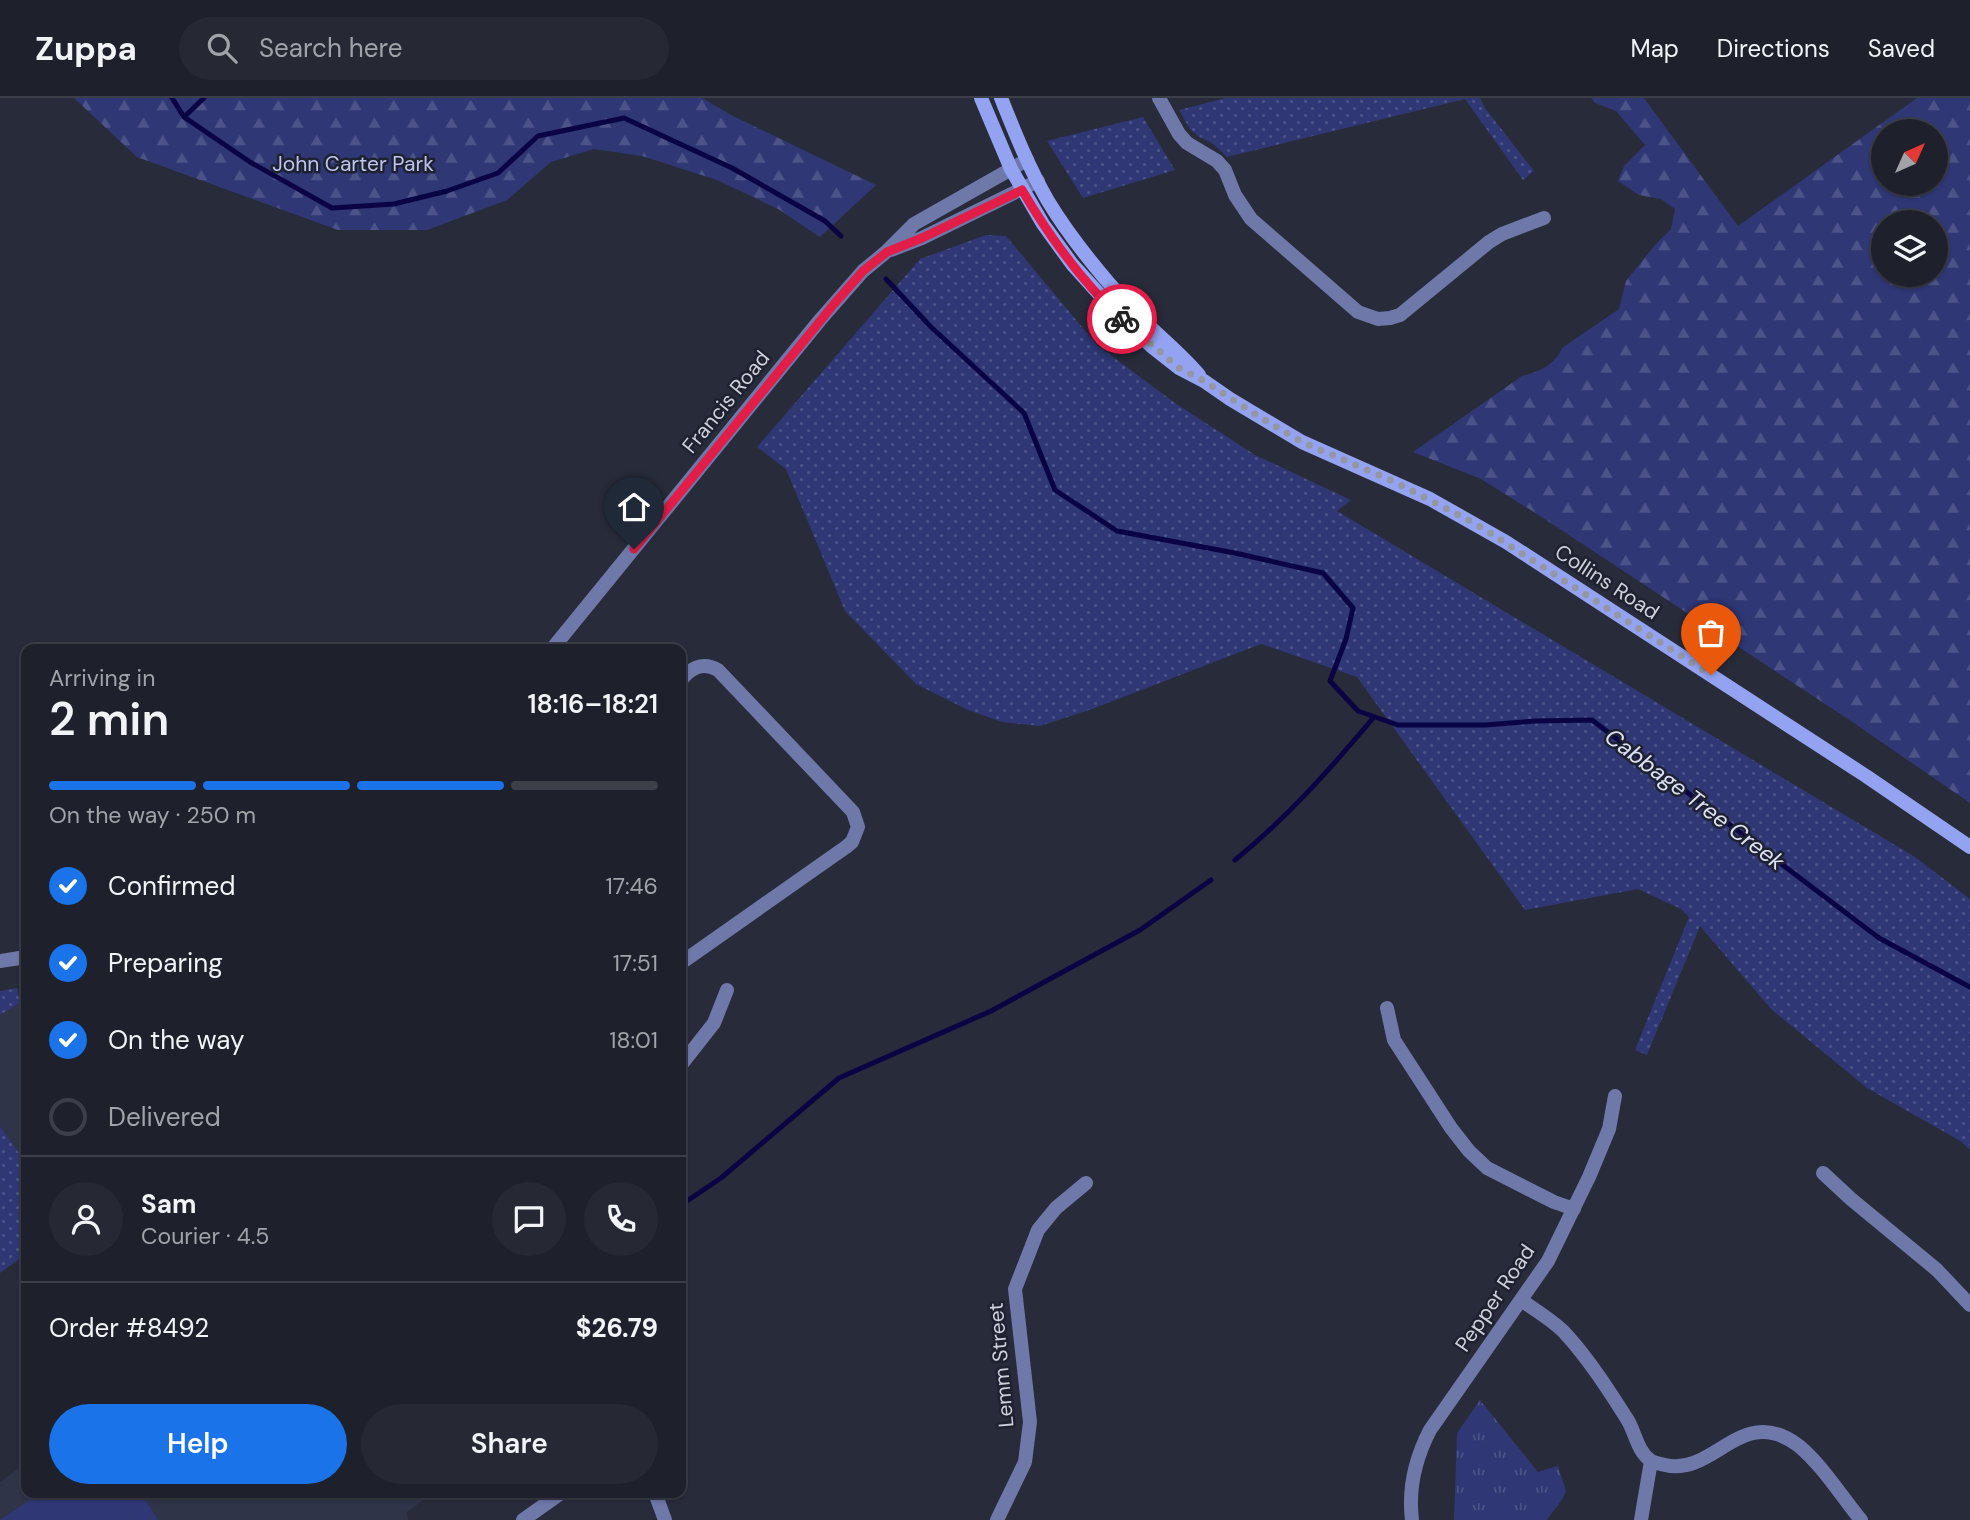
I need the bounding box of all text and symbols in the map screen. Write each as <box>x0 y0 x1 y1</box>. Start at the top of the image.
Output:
search box <box>179 17 669 80</box>
text: Zuppa <box>35 27 137 70</box>
icon: search <box>203 29 241 67</box>
text: Search here <box>259 31 402 65</box>
text: Map <box>1631 33 1679 64</box>
text: Directions <box>1717 33 1830 64</box>
text: Saved <box>1868 33 1935 64</box>
north arrow <box>1871 119 1948 196</box>
map controls <box>1871 119 1948 287</box>
park label: John Carter Park <box>272 150 434 178</box>
button: layers <box>1871 210 1948 287</box>
courier <box>1087 284 1157 354</box>
icon: bike <box>1103 300 1141 338</box>
street label: Francis Road <box>676 345 776 459</box>
pin <box>604 477 664 549</box>
icon: home <box>615 488 653 526</box>
street label: Collins Road <box>1549 538 1665 626</box>
pin <box>1681 603 1741 675</box>
icon: bag <box>1692 614 1730 652</box>
text: Arriving in <box>49 663 155 693</box>
text: 18:16–18:21 <box>528 687 658 721</box>
text: 2 min <box>49 689 169 749</box>
water label: Cabbage Tree Creek <box>1599 721 1791 877</box>
text: On the way · 250 m <box>49 800 256 830</box>
icon: check <box>49 867 87 905</box>
text: Confirmed <box>108 869 235 903</box>
text: 17:46 <box>605 871 658 901</box>
icon: check <box>49 944 87 982</box>
text: Preparing <box>108 946 223 980</box>
text: 17:51 <box>613 948 658 978</box>
icon: check <box>49 1021 87 1059</box>
text: On the way <box>108 1023 244 1057</box>
text: 18:01 <box>609 1025 658 1055</box>
text: Delivered <box>108 1100 221 1134</box>
button: person <box>49 1182 123 1256</box>
button: chat <box>492 1182 566 1256</box>
button: phone <box>584 1182 658 1256</box>
text: Sam <box>141 1187 196 1221</box>
text: Courier · 4.5 <box>141 1221 269 1251</box>
street label: Pepper Road <box>1449 1239 1541 1357</box>
street label: Lemm Street <box>982 1301 1020 1429</box>
text: Order #8492 <box>49 1311 209 1345</box>
text: $26.79 <box>576 1311 658 1345</box>
button: Help <box>49 1404 347 1484</box>
button: Share <box>361 1404 658 1484</box>

